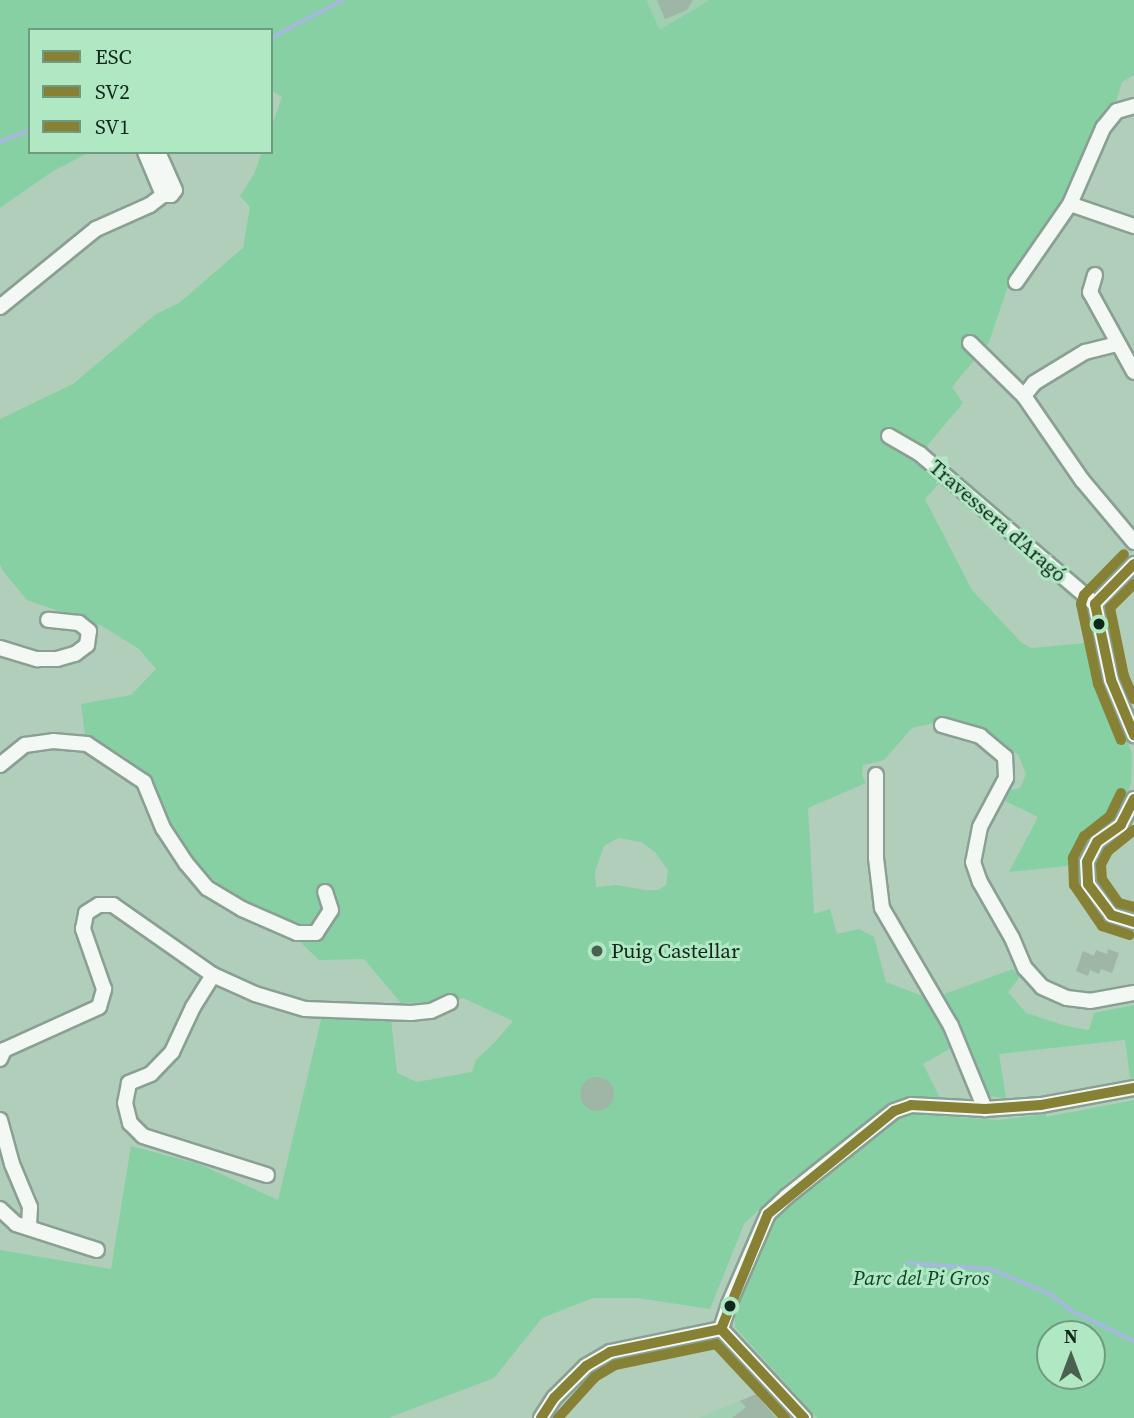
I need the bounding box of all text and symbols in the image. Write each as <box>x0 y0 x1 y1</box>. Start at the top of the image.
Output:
legend <box>28 28 273 154</box>
text: ESC <box>95 42 132 71</box>
text: SV2 <box>95 77 130 106</box>
text: SV1 <box>95 112 130 141</box>
street label: Travessera d'Aragó <box>924 454 1072 588</box>
unlabelled marker <box>1092 617 1106 631</box>
place label: Puig Castellar <box>611 938 740 964</box>
marker: Puig Castellar <box>589 943 605 959</box>
park label: Parc del Pi Gros <box>853 1265 989 1291</box>
unlabelled marker <box>723 1299 737 1313</box>
north arrow <box>1036 1320 1106 1390</box>
text: N <box>1064 1323 1078 1349</box>

